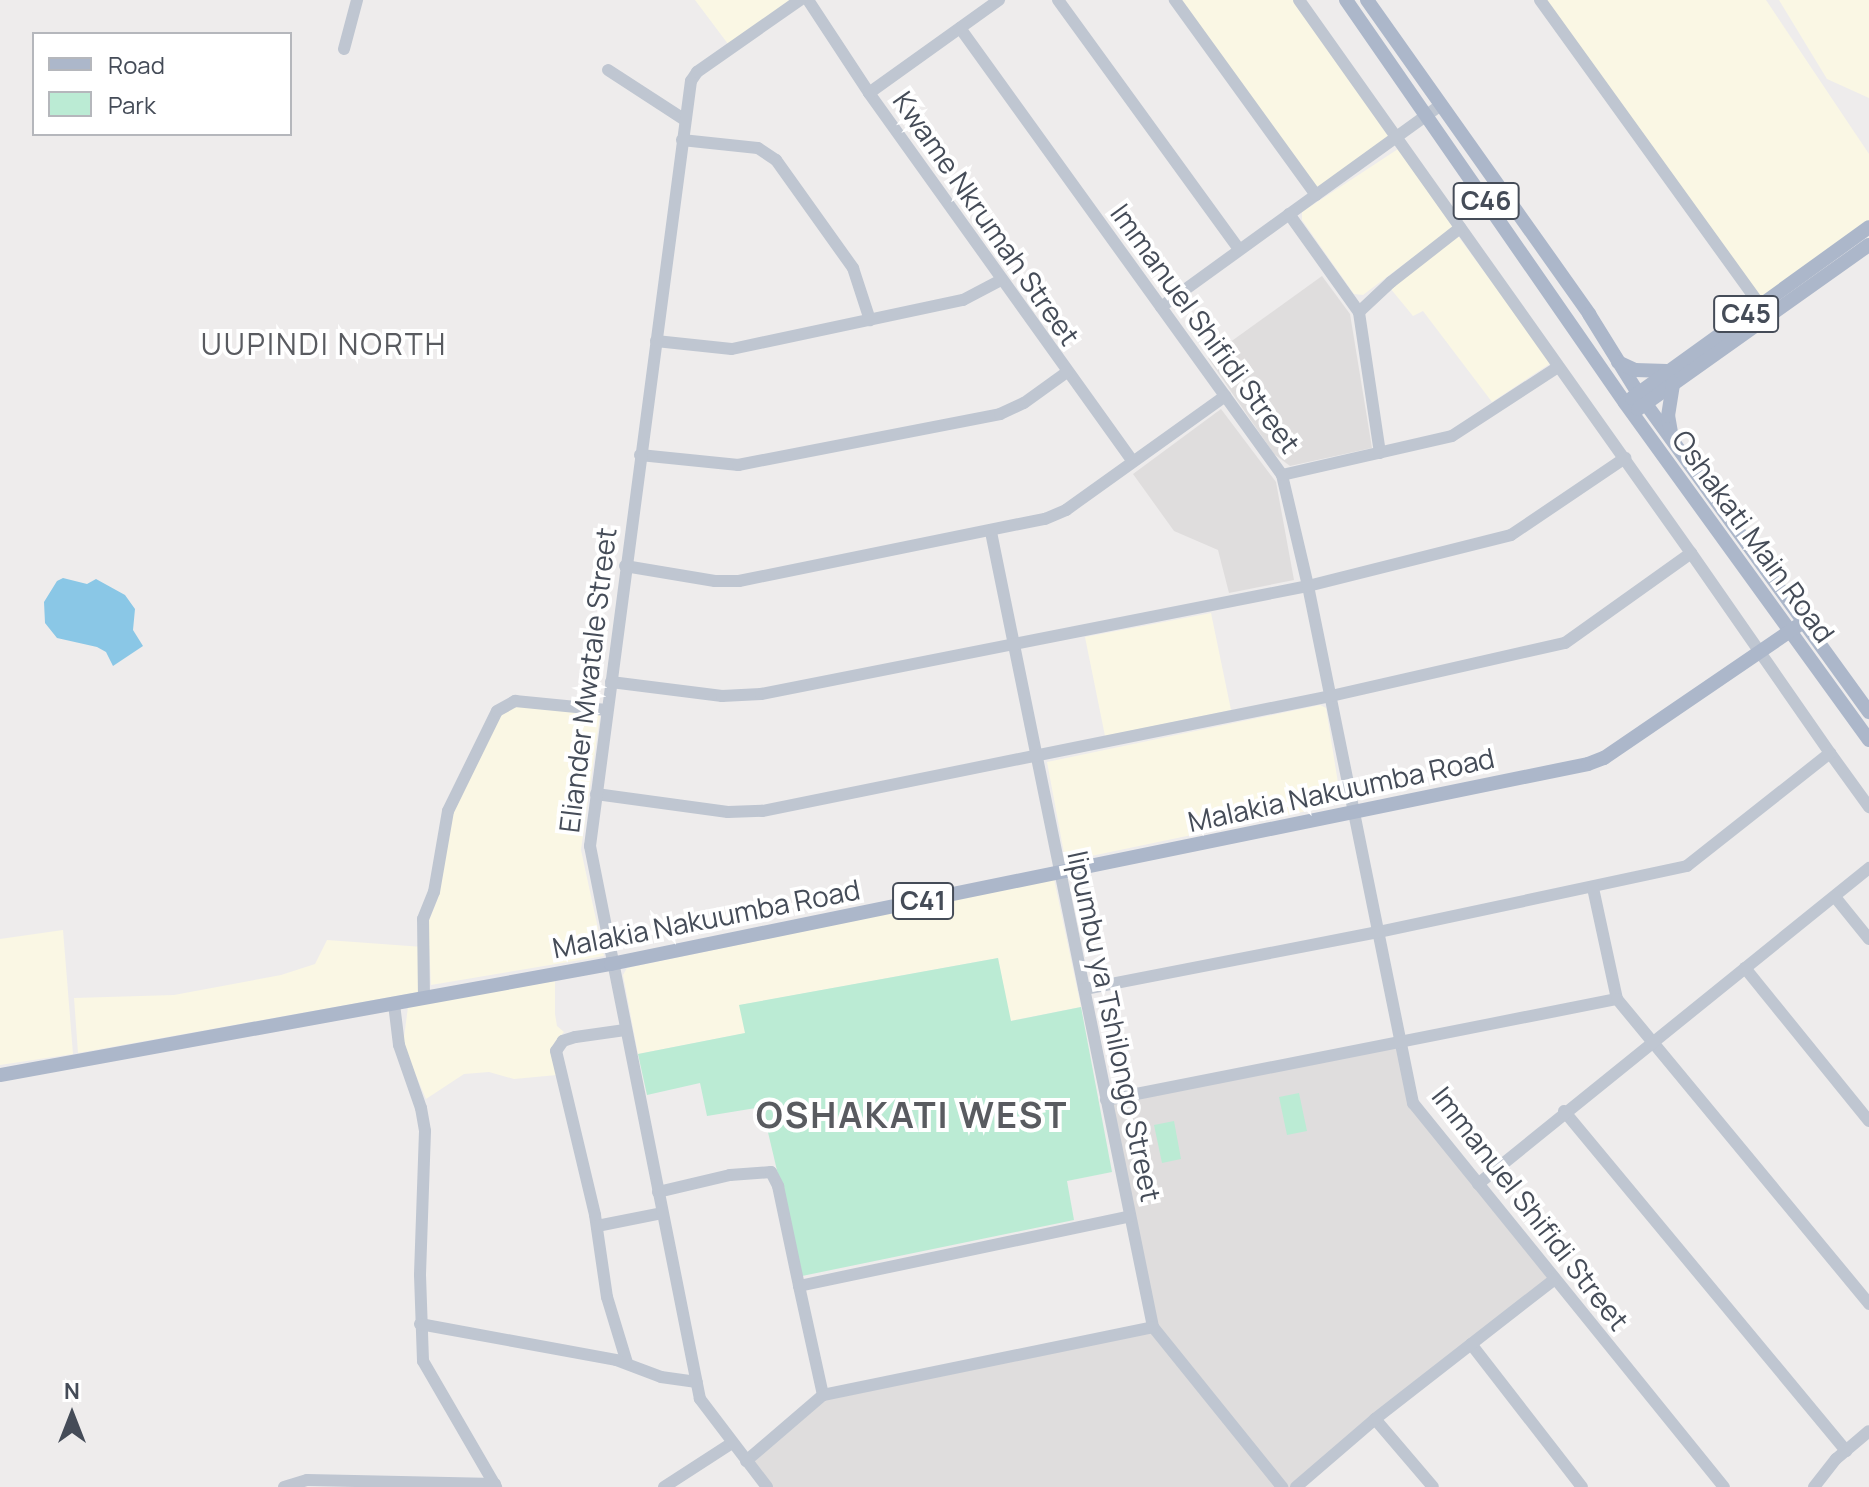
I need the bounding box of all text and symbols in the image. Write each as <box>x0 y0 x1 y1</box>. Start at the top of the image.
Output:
legend <box>32 32 292 136</box>
text: Road <box>108 48 165 81</box>
street label: Kwame Nkrumah Street <box>887 85 1087 351</box>
text: Park <box>108 88 156 121</box>
road number: C46 <box>1452 179 1520 223</box>
street label: Immanuel Shifidi Street <box>1104 197 1308 459</box>
road number: C45 <box>1712 292 1780 336</box>
district label: UUPINDI NORTH <box>201 326 447 362</box>
street label: Oshakati Main Road <box>1666 423 1842 649</box>
street label: Eliander Mwatale Street <box>552 526 622 834</box>
street label: Malakia Nakuumba Road <box>1185 740 1497 838</box>
street label: Iipumbu ya Tshilongo Street <box>1061 848 1169 1204</box>
street label: Malakia Nakuumba Road <box>549 872 863 964</box>
road number: C41 <box>891 879 955 923</box>
street label: Immanuel Shifidi Street <box>1426 1080 1636 1336</box>
district label: OSHAKATI WEST <box>756 1093 1068 1137</box>
north arrow <box>32 1375 112 1455</box>
text: N <box>64 1376 80 1406</box>

